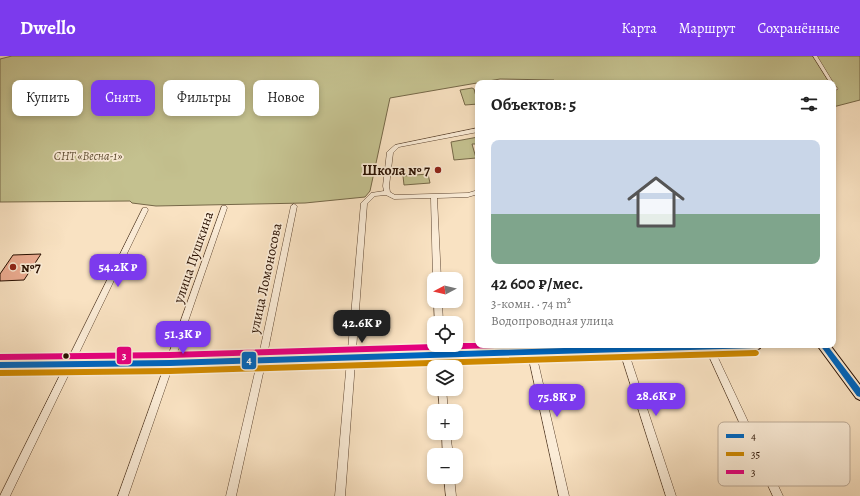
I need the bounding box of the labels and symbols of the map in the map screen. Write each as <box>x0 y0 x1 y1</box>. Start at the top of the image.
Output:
park label: СНТ «Весна-1» <box>54 148 122 164</box>
place label: Школа № 7 <box>362 161 430 180</box>
marker: Школа № 7 <box>433 165 443 175</box>
street label: улица Пушкина <box>169 208 218 307</box>
street label: улица Ломоносова <box>244 221 287 336</box>
pin: 54.2K ₽ <box>81 254 155 288</box>
place label: №7 <box>21 258 41 277</box>
marker: №7 <box>8 262 18 272</box>
north arrow <box>427 272 463 308</box>
pin: 42.6K ₽ <box>325 310 399 344</box>
pin: 51.3K ₽ <box>146 321 220 355</box>
line badge: 3 <box>116 346 132 365</box>
text: 3 <box>122 348 127 363</box>
unlabelled marker <box>61 351 71 361</box>
line badge: 4 <box>241 351 257 370</box>
text: 4 <box>246 353 252 368</box>
pin: 28.6K ₽ <box>619 383 693 417</box>
pin: 75.8K ₽ <box>520 384 594 418</box>
legend <box>718 422 850 486</box>
text: 4 <box>751 429 756 444</box>
text: 35 <box>751 447 761 462</box>
text: 3 <box>751 465 756 480</box>

